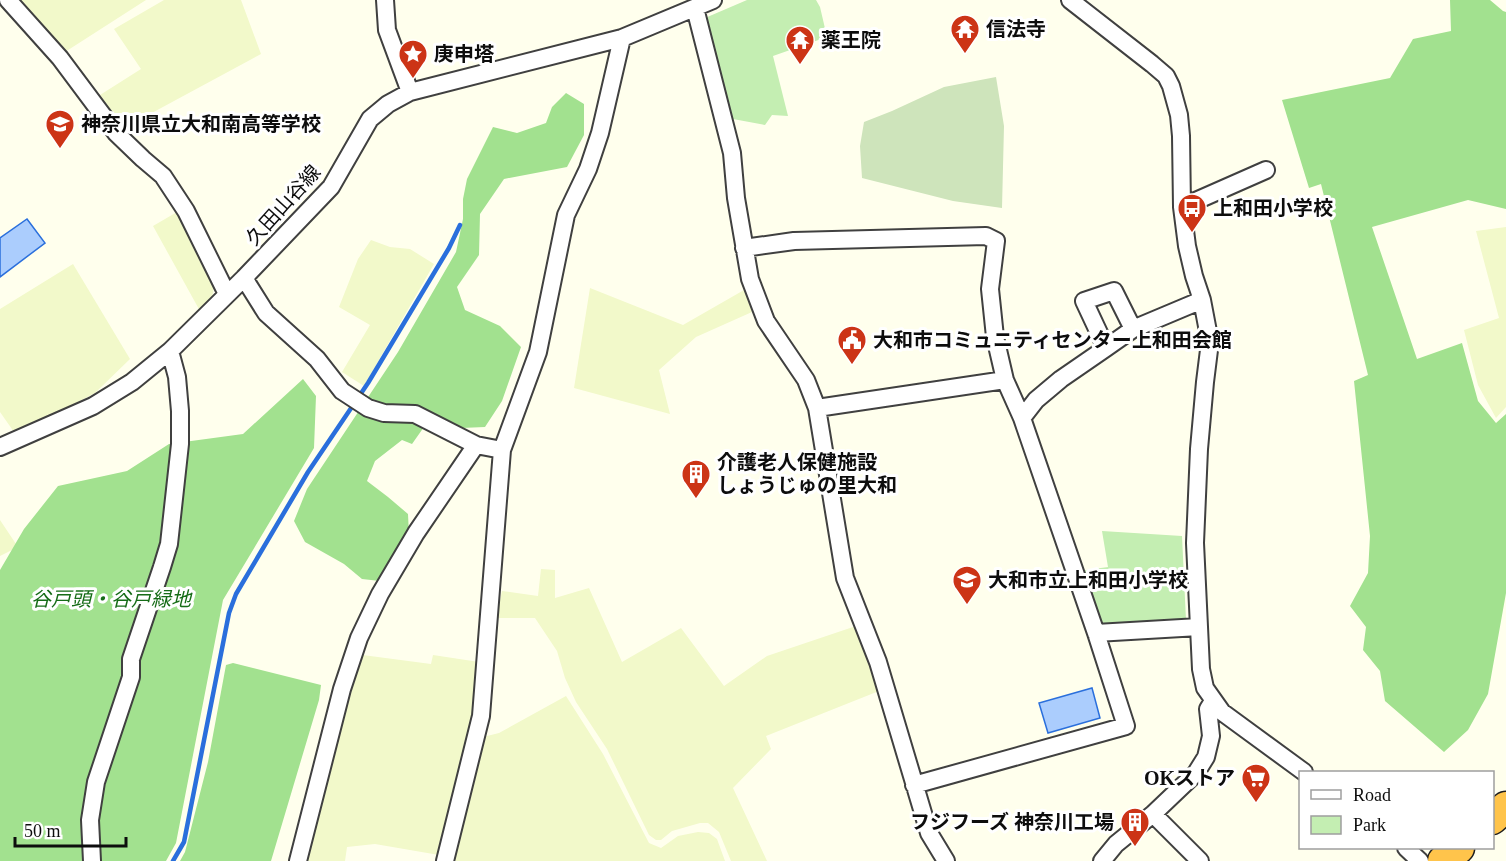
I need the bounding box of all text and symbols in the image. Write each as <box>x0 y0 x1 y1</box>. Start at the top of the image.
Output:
temple icon: 信法寺 <box>949 13 981 55</box>
place label: 信法寺 <box>986 18 1046 40</box>
temple icon: 薬王院 <box>784 24 816 66</box>
place label: 薬王院 <box>821 29 881 51</box>
place icon: 庚申塔 <box>397 38 429 80</box>
place label: 庚申塔 <box>434 43 494 65</box>
school or university icon: 神奈川県立大和南高等学校 <box>44 108 76 150</box>
place label: 神奈川県立大和南高等学校 <box>81 113 321 135</box>
street label: 久田山谷線 <box>241 160 325 250</box>
bus stop icon: 上和田小学校 <box>1176 192 1208 234</box>
place label: 上和田小学校 <box>1213 197 1333 219</box>
public building icon: 大和市コミュニティセンター上和田会館 <box>836 324 868 366</box>
place label: 大和市コミュニティセンター上和田会館 <box>873 329 1232 351</box>
place label: 介護老人保健施設 しょうじゅの里大和 <box>717 451 897 496</box>
building icon: 介護老人保健施設 しょうじゅの里大和 <box>680 458 712 500</box>
school or university icon: 大和市立上和田小学校 <box>951 564 983 606</box>
place label: 大和市立上和田小学校 <box>988 569 1188 591</box>
park label: 谷戸頭・谷戸緑地 <box>31 588 193 610</box>
supermarket icon: OKストア <box>1240 762 1272 804</box>
place label: OKストア <box>1144 767 1235 789</box>
legend <box>1299 771 1494 849</box>
text: Road <box>1353 785 1391 805</box>
building icon: フジフーズ 神奈川工場 <box>1119 806 1151 848</box>
scale bar <box>15 810 126 848</box>
place label: フジフーズ 神奈川工場 <box>910 811 1114 833</box>
text: Park <box>1353 815 1386 835</box>
text: 50 m <box>24 821 61 841</box>

